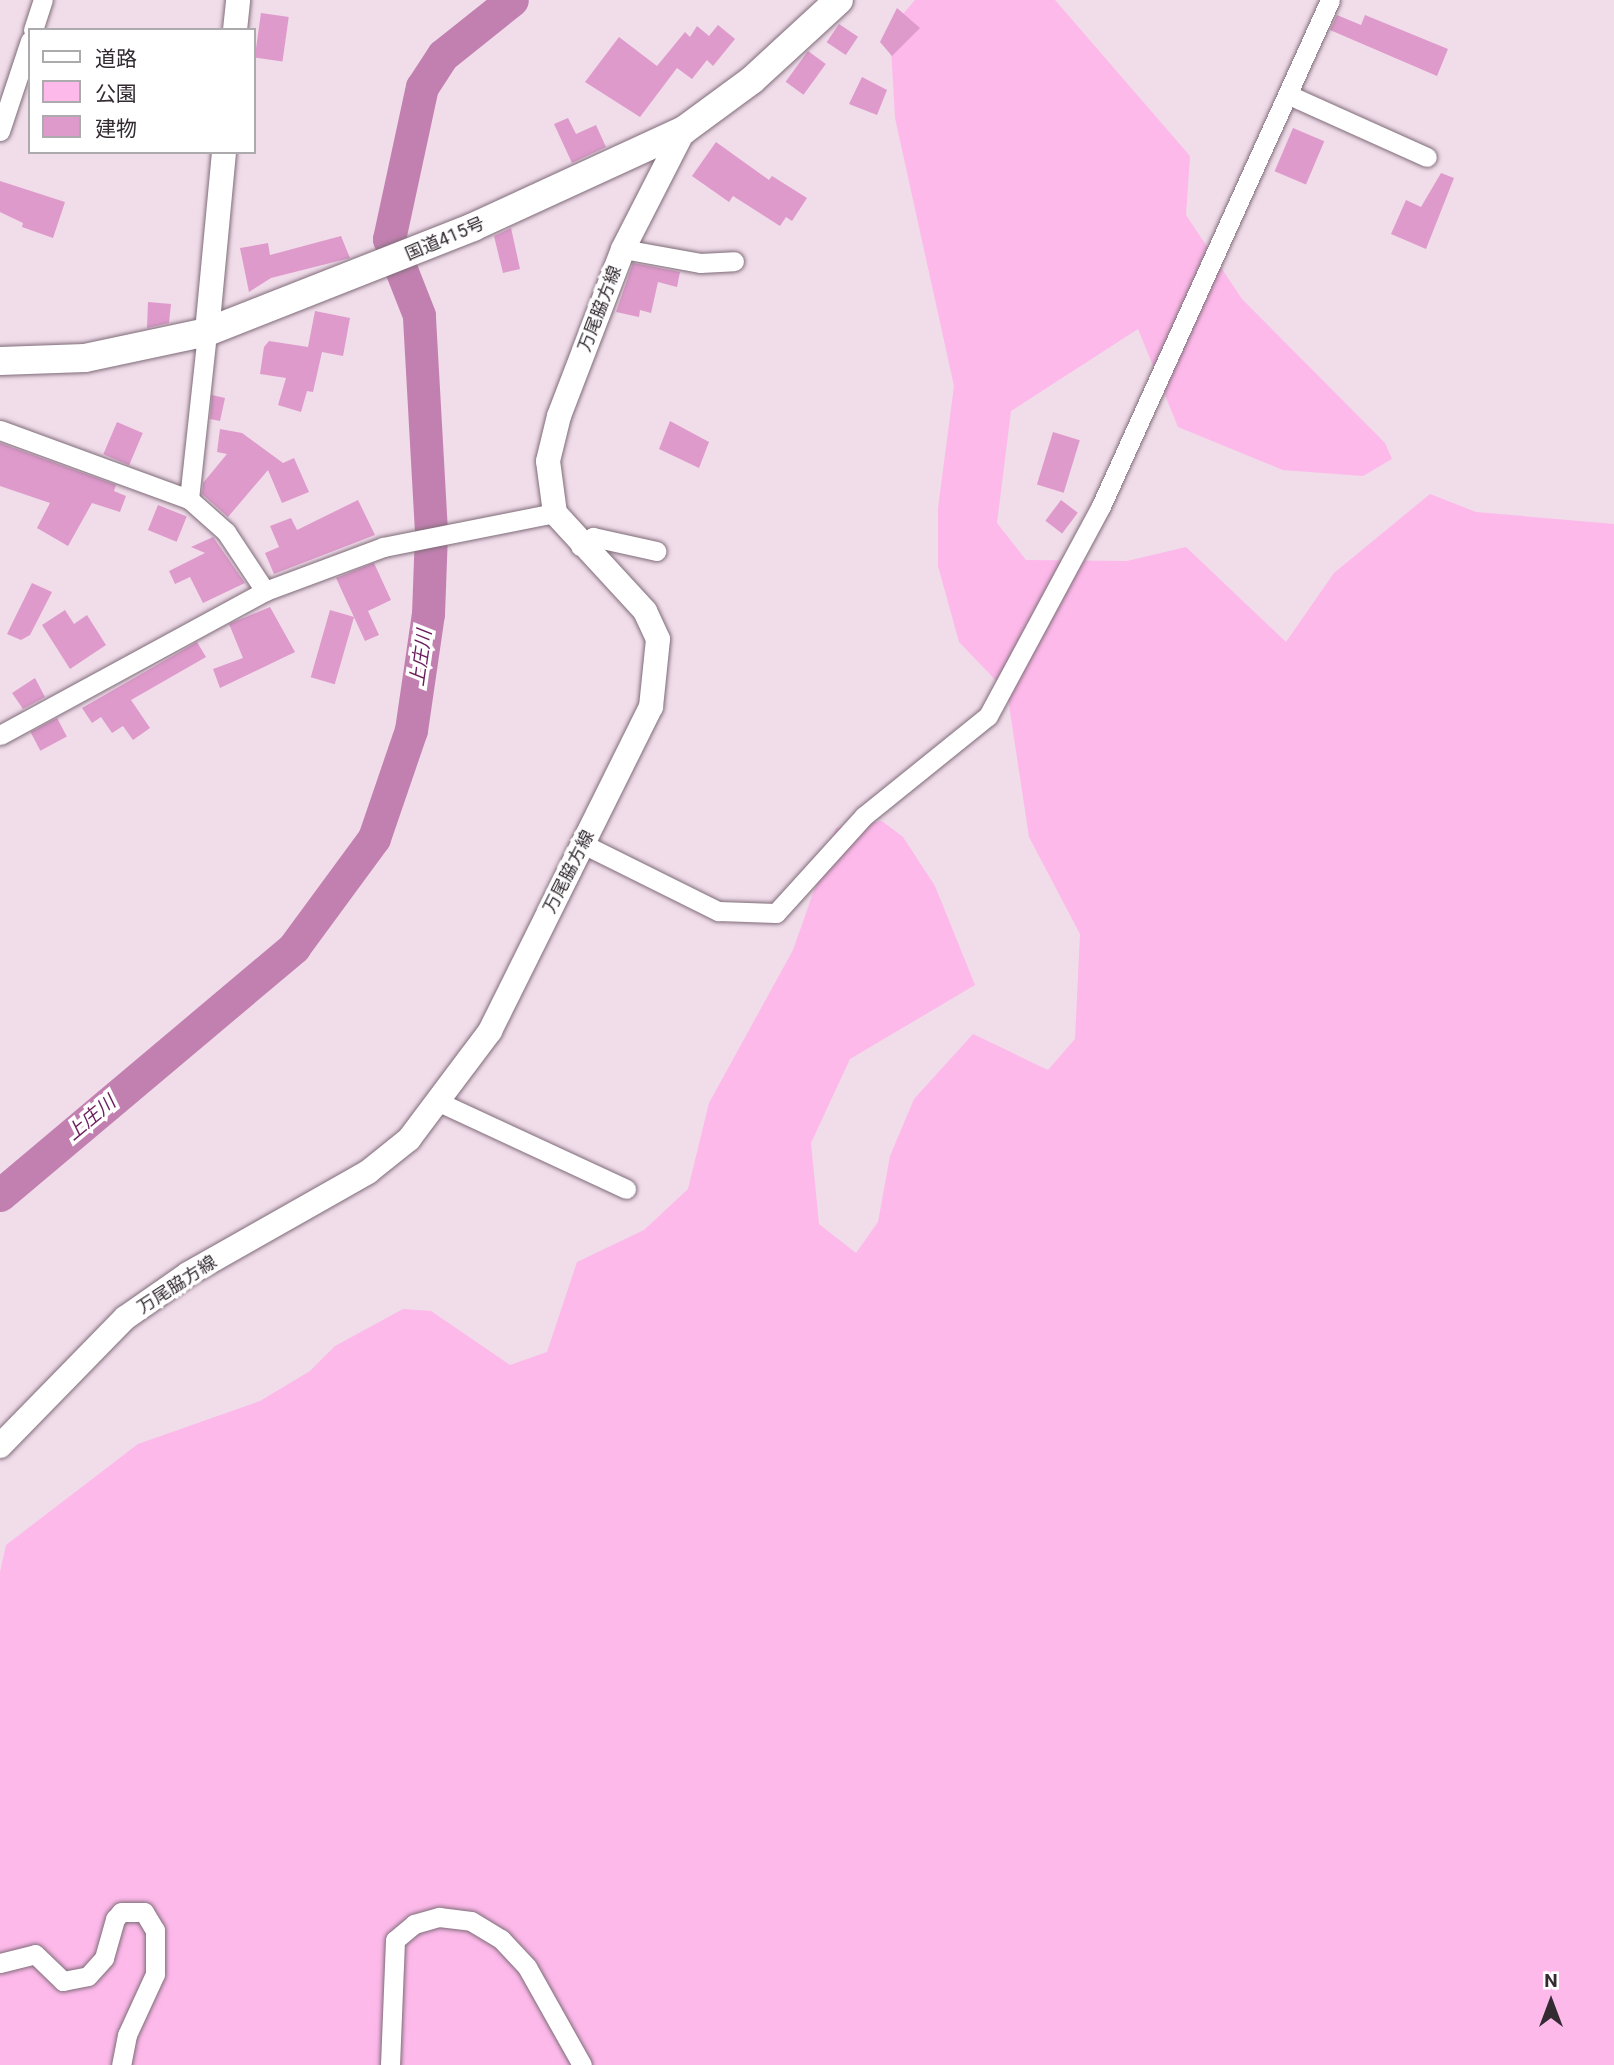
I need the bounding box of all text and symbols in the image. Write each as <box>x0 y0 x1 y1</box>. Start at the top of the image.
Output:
legend <box>28 28 256 154</box>
text: 道路 <box>95 47 137 71</box>
text: 公園 <box>95 82 137 106</box>
text: 建物 <box>95 117 137 141</box>
street label: 国道415号 <box>402 213 488 265</box>
street label: 万尾脇方線 <box>574 263 626 355</box>
water label: 上庄川 <box>406 628 436 688</box>
street label: 万尾脇方線 <box>539 827 599 917</box>
water label: 上庄川 <box>62 1091 120 1145</box>
street label: 万尾脇方線 <box>133 1251 221 1319</box>
north arrow <box>1516 1967 1586 2037</box>
text: N <box>1544 1969 1558 1992</box>

